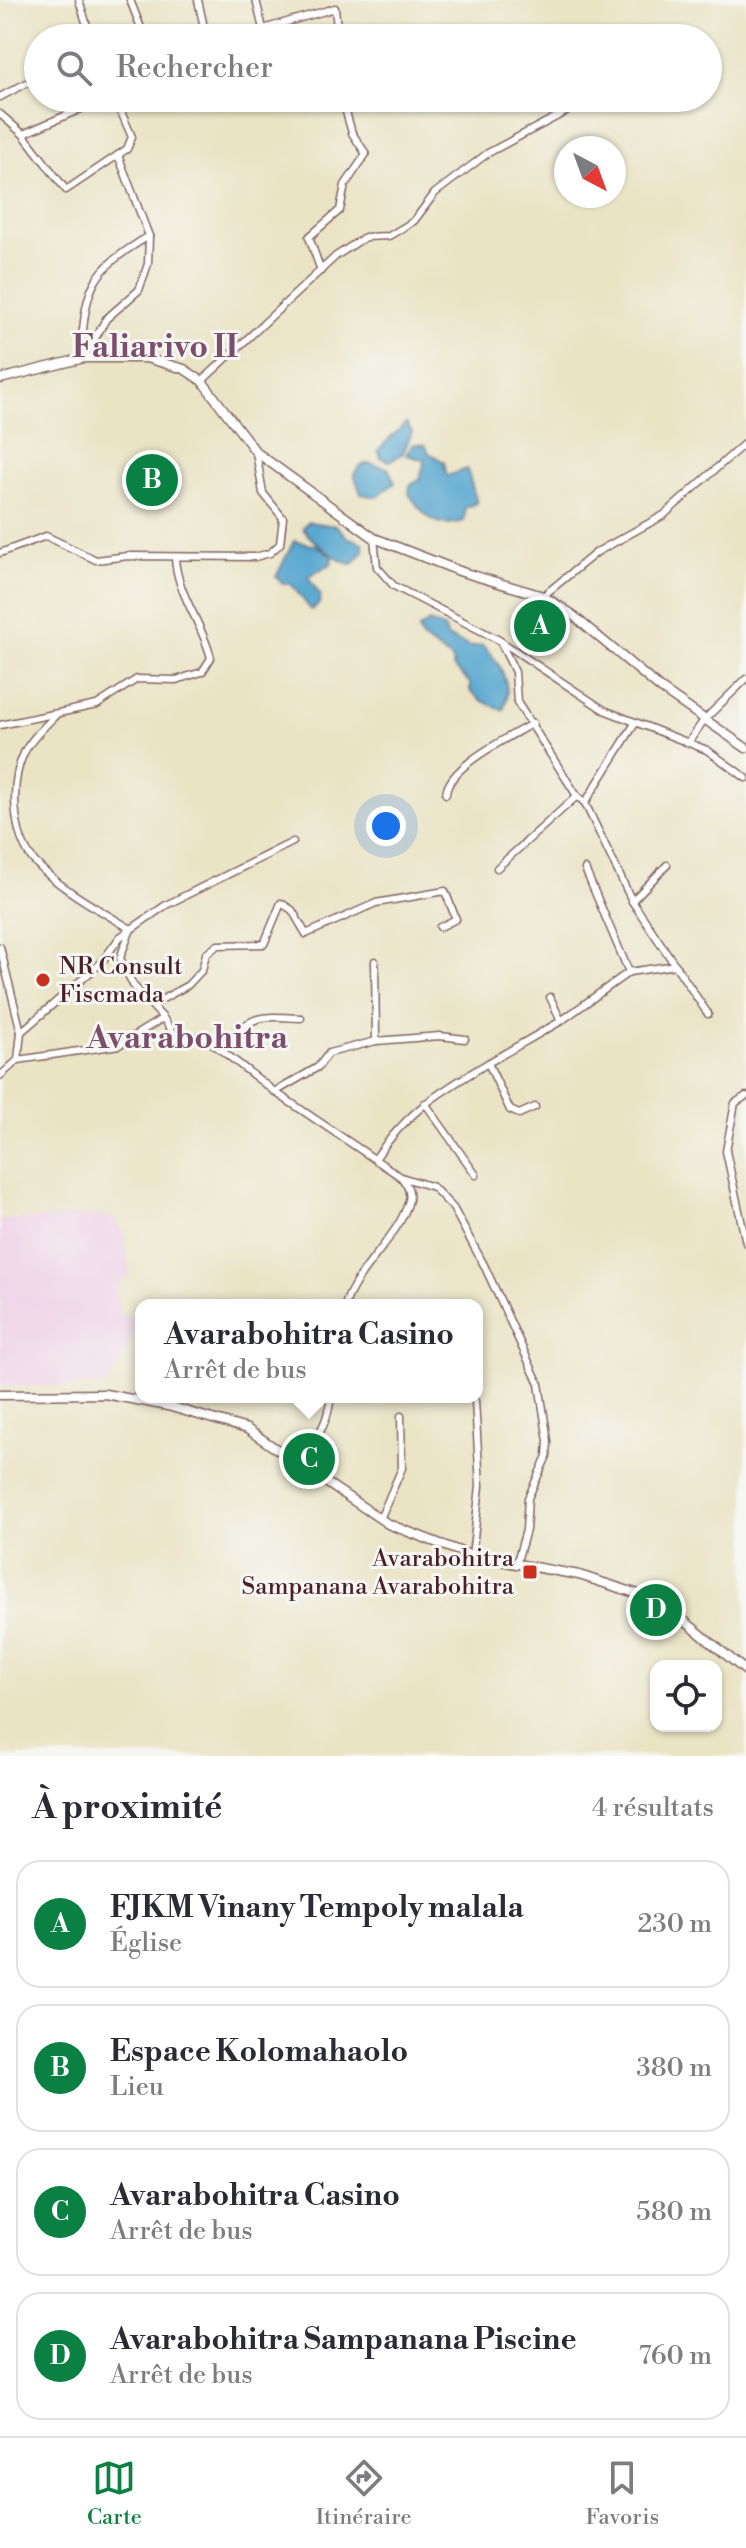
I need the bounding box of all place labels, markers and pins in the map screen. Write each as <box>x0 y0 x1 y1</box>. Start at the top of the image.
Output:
pin: B <box>126 450 178 510</box>
pin: A <box>514 596 566 656</box>
place label: NR Consult Fiscmada <box>59 952 183 1010</box>
marker: NR Consult Fiscmada <box>34 971 52 989</box>
pin: C <box>283 1429 335 1489</box>
place label: Avarabohitra Sampanana Avarabohitra <box>242 1544 515 1602</box>
marker: Avarabohitra Sampanana Avarabohitra <box>521 1563 539 1581</box>
pin: D <box>630 1580 682 1640</box>

